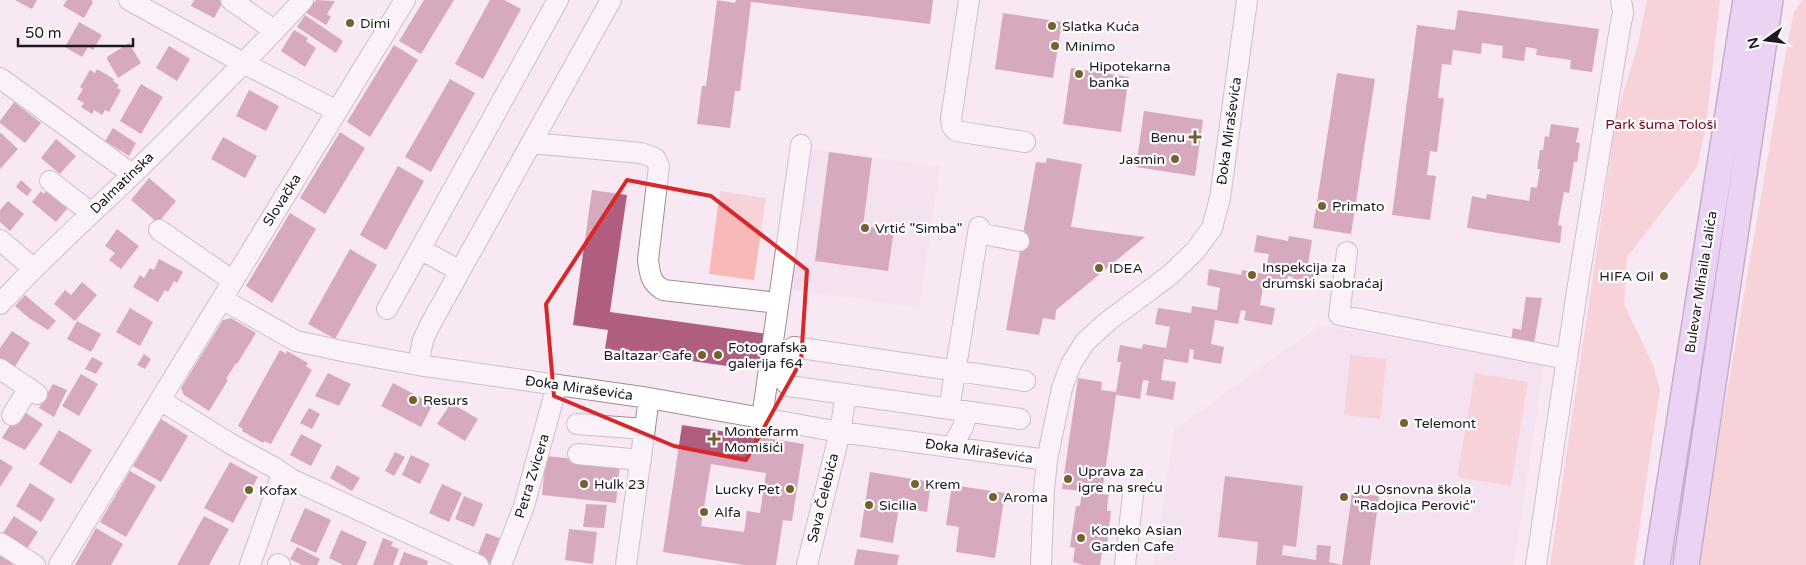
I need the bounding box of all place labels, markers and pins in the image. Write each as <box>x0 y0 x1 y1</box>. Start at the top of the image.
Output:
place label: Dimi <box>360 15 390 32</box>
marker: Dimi <box>344 17 356 29</box>
place label: Slatka Kuća <box>1062 18 1139 35</box>
marker: Slatka Kuća <box>1046 20 1058 32</box>
place label: Minimo <box>1065 38 1115 55</box>
marker: Minimo <box>1049 40 1061 52</box>
place label: Hipotekarna banka <box>1089 58 1171 91</box>
marker: Hipotekarna banka <box>1073 68 1085 80</box>
place label: Benu <box>1150 129 1185 146</box>
marker: Benu <box>1189 131 1201 143</box>
place label: Jasmin <box>1119 151 1165 168</box>
marker: Jasmin <box>1169 153 1181 165</box>
place label: Primato <box>1332 198 1384 215</box>
marker: Primato <box>1316 200 1328 212</box>
place label: Vrtić "Simba" <box>875 220 962 237</box>
marker: Vrtić "Simba" <box>859 222 871 234</box>
place label: Inspekcija za drumski saobraćaj <box>1262 259 1383 292</box>
place label: IDEA <box>1109 260 1143 277</box>
marker: IDEA <box>1093 262 1105 274</box>
place label: HIFA Oil <box>1599 268 1654 285</box>
marker: Inspekcija za drumski saobraćaj <box>1246 269 1258 281</box>
marker: HIFA Oil <box>1658 270 1670 282</box>
place label: Fotografska galerija f64 <box>728 339 807 372</box>
place label: Baltazar Cafe <box>604 347 692 364</box>
marker: Baltazar Cafe <box>696 349 708 361</box>
marker: Fotografska galerija f64 <box>712 349 724 361</box>
place label: Resurs <box>423 392 468 409</box>
marker: Resurs <box>407 394 419 406</box>
place label: Telemont <box>1414 415 1477 432</box>
marker: Telemont <box>1398 417 1410 429</box>
place label: Montefarm Momišići <box>724 423 799 456</box>
marker: Montefarm Momišići <box>708 433 720 445</box>
place label: Uprava za igre na sreću <box>1078 463 1163 496</box>
marker: Uprava za igre na sreću <box>1062 473 1074 485</box>
place label: Hulk 23 <box>594 476 645 493</box>
place label: Krem <box>925 476 960 493</box>
marker: Hulk 23 <box>578 478 590 490</box>
marker: Krem <box>909 478 921 490</box>
place label: Lucky Pet <box>715 481 781 498</box>
place label: JU Osnovna škola "Radojica Perović" <box>1354 481 1476 514</box>
place label: Kofax <box>259 482 297 499</box>
marker: Lucky Pet <box>784 483 796 495</box>
marker: Kofax <box>243 484 255 496</box>
place label: Aroma <box>1003 489 1048 506</box>
marker: Aroma <box>987 491 999 503</box>
marker: JU Osnovna škola "Radojica Perović" <box>1338 491 1350 503</box>
place label: Sicilia <box>879 497 917 514</box>
marker: Sicilia <box>863 499 875 511</box>
place label: Alfa <box>714 504 741 521</box>
marker: Alfa <box>698 506 710 518</box>
place label: Koneko Asian Garden Cafe <box>1091 522 1182 555</box>
marker: Koneko Asian Garden Cafe <box>1075 532 1087 544</box>

